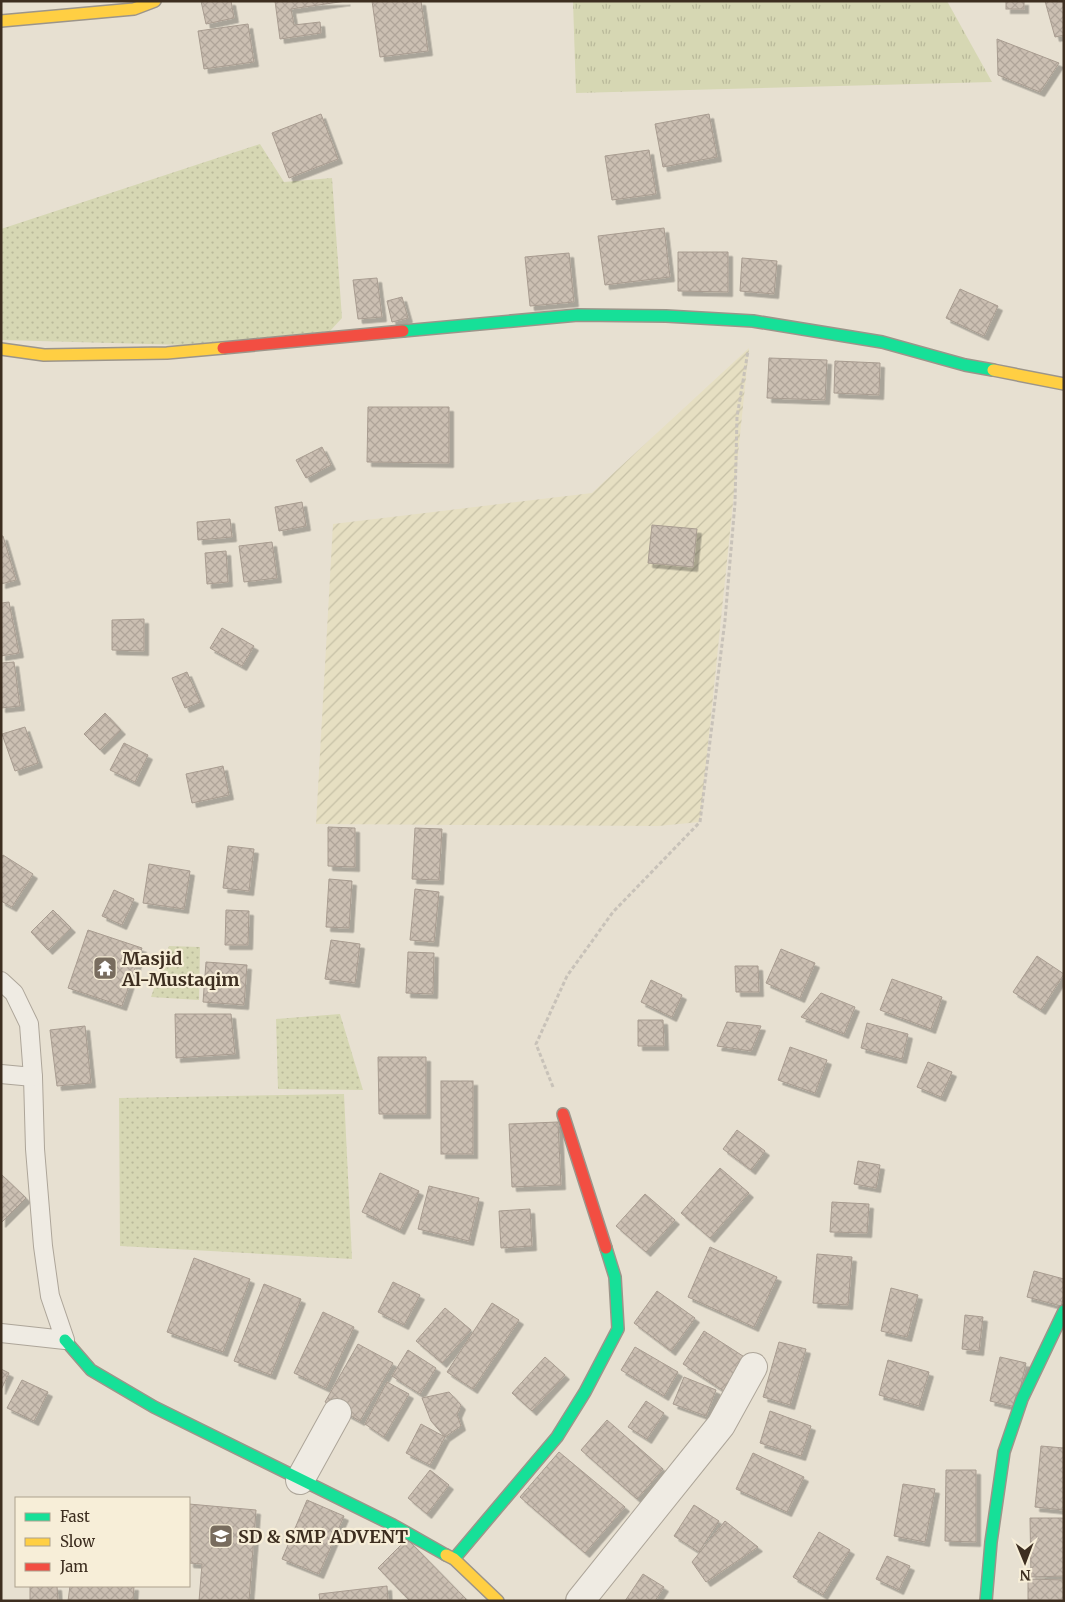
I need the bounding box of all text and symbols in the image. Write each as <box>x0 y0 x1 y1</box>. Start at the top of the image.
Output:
place label: Masjid Al-Mustaqim <box>121 947 239 991</box>
temple icon: Masjid Al-Mustaqim <box>92 955 118 981</box>
legend <box>15 1497 190 1587</box>
text: Fast <box>60 1507 90 1526</box>
school or university icon: SD & SMP ADVENT <box>208 1523 234 1549</box>
place label: SD & SMP ADVENT <box>238 1525 408 1548</box>
text: Slow <box>60 1532 95 1551</box>
north arrow <box>1000 1537 1050 1587</box>
text: Jam <box>59 1557 88 1576</box>
text: N <box>1020 1566 1031 1584</box>

